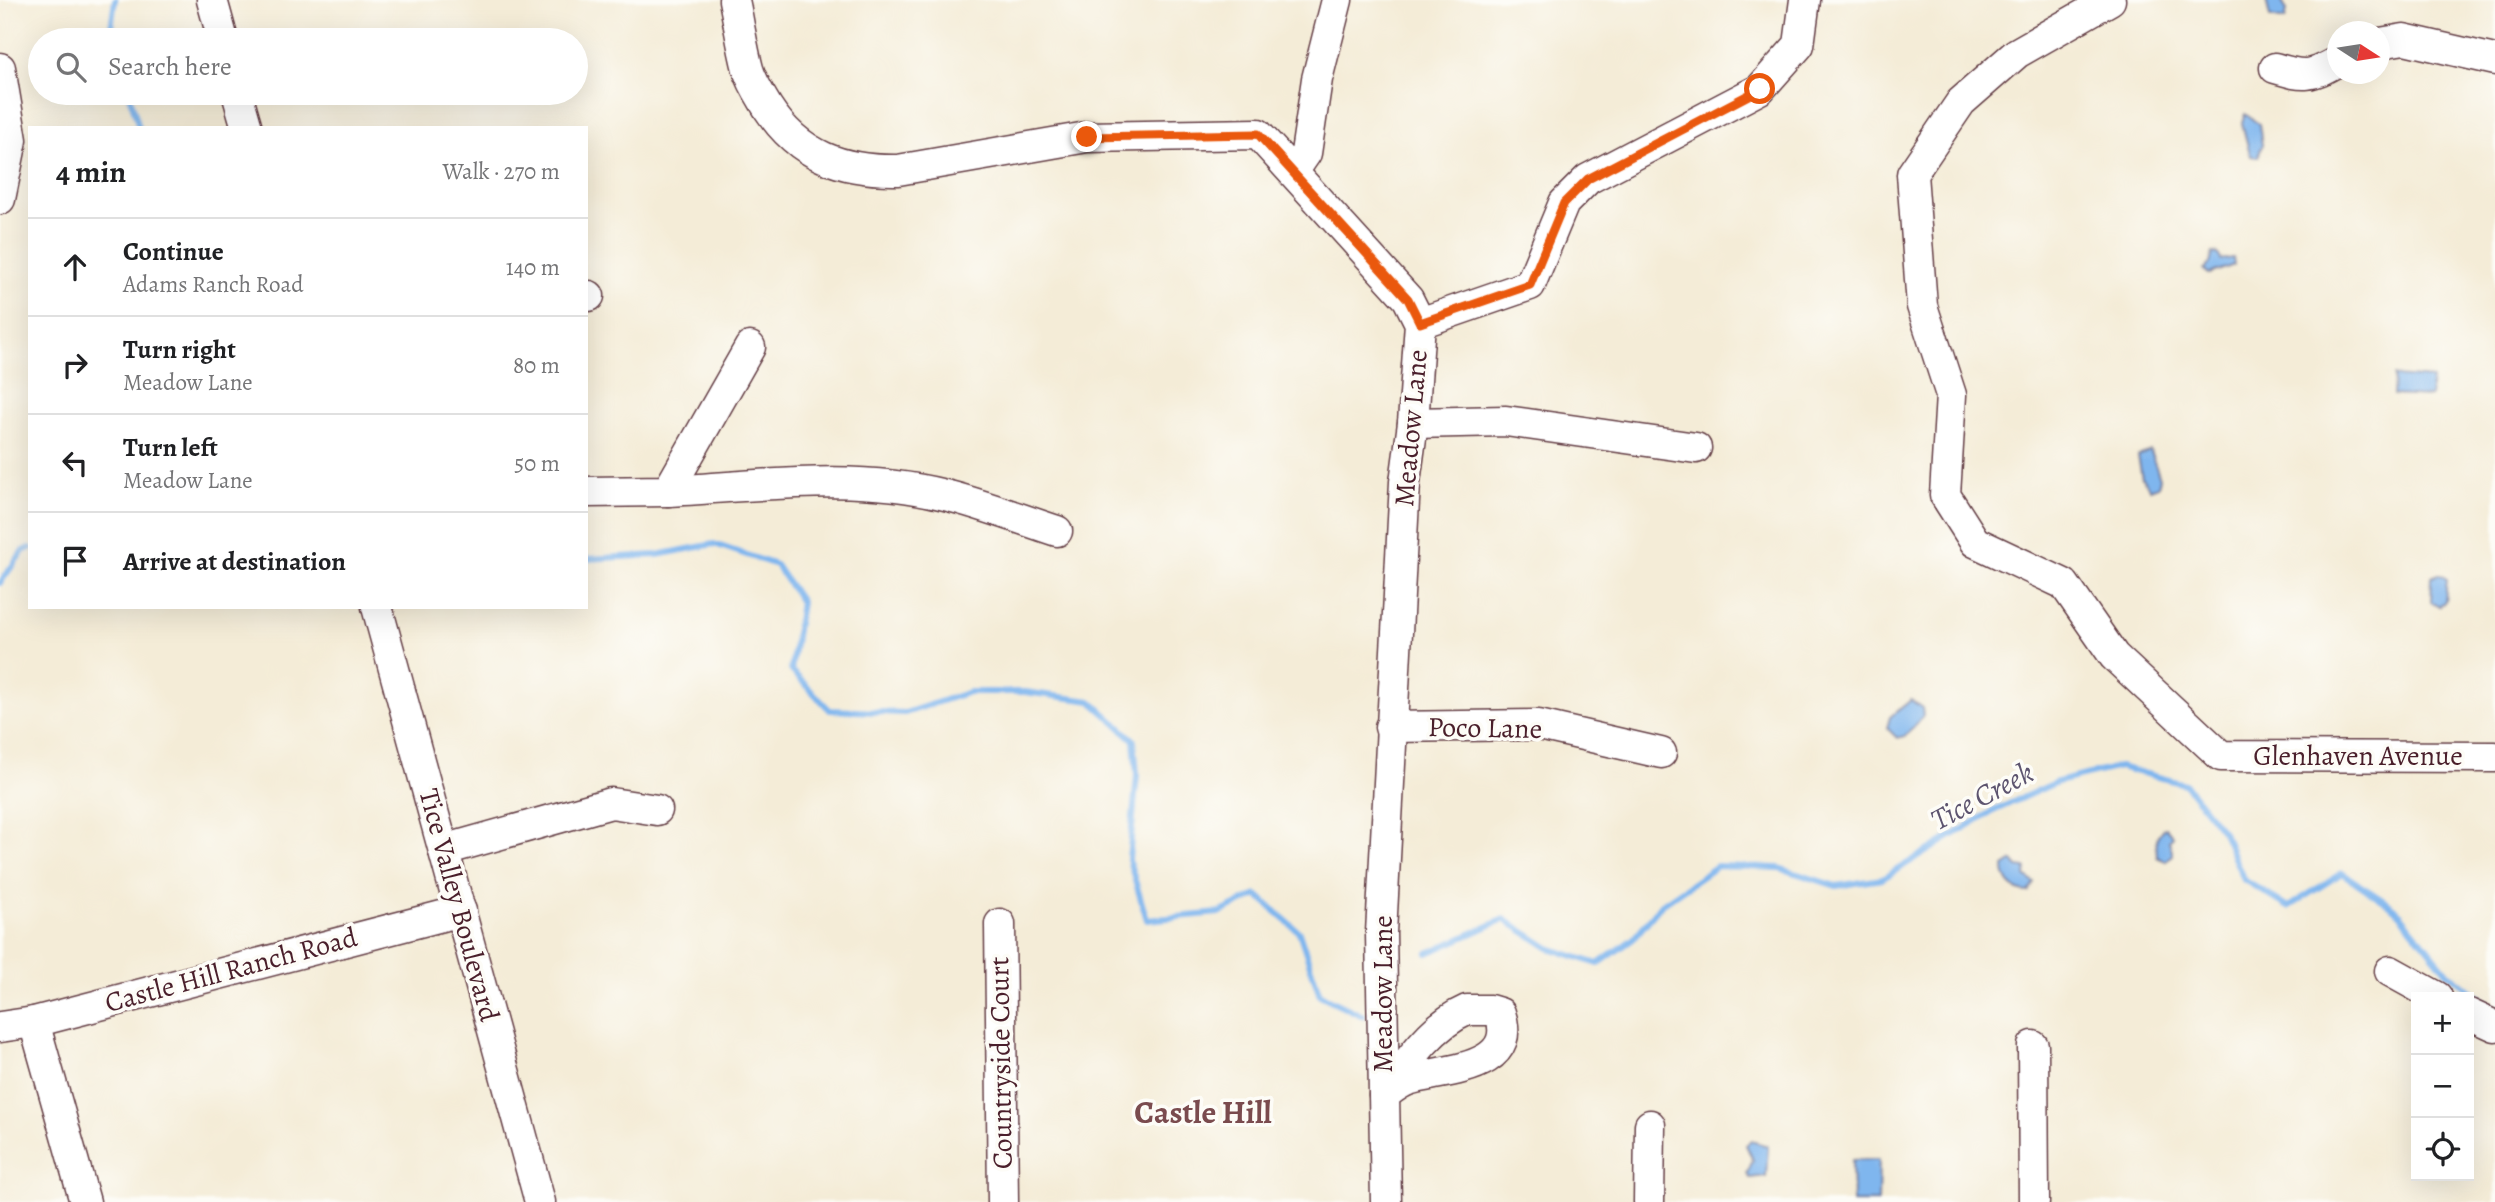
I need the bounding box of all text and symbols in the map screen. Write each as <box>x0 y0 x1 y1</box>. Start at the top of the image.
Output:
north arrow <box>2327 21 2390 84</box>
search box <box>28 28 588 105</box>
icon: search <box>52 48 90 86</box>
text: Search here <box>108 49 232 84</box>
route start <box>1744 73 1775 104</box>
route end <box>1071 121 1102 152</box>
text: 4 min <box>56 152 126 192</box>
text: Walk · 270 m <box>442 156 560 187</box>
text: Continue <box>123 234 224 269</box>
icon: ahead <box>56 248 94 286</box>
text: 140 m <box>506 252 560 283</box>
text: Adams Ranch Road <box>123 269 303 300</box>
text: Turn right <box>123 332 236 367</box>
icon: right <box>56 346 94 384</box>
street label: Meadow Lane <box>1385 348 1437 508</box>
text: 80 m <box>513 350 560 381</box>
text: Meadow Lane <box>123 367 253 398</box>
text: Turn left <box>123 430 218 465</box>
icon: left <box>56 444 94 482</box>
text: 50 m <box>514 448 560 479</box>
text: Meadow Lane <box>123 465 253 496</box>
icon: arrive <box>56 542 94 580</box>
text: Arrive at destination <box>123 544 346 579</box>
street label: Poco Lane <box>1428 708 1542 748</box>
street label: Glenhaven Avenue <box>2253 737 2463 775</box>
water label: Tice Creek <box>1924 752 2040 840</box>
street label: Tice Valley Boulevard <box>410 784 509 1026</box>
street label: Meadow Lane <box>1364 915 1402 1073</box>
street label: Castle Hill Ranch Road <box>101 918 362 1022</box>
street label: Countryside Court <box>980 956 1022 1170</box>
map controls <box>2411 992 2474 1181</box>
button: + <box>2411 992 2474 1055</box>
button: − <box>2411 1055 2474 1118</box>
district label: Castle Hill <box>1134 1090 1272 1134</box>
button: locate <box>2411 1118 2474 1181</box>

